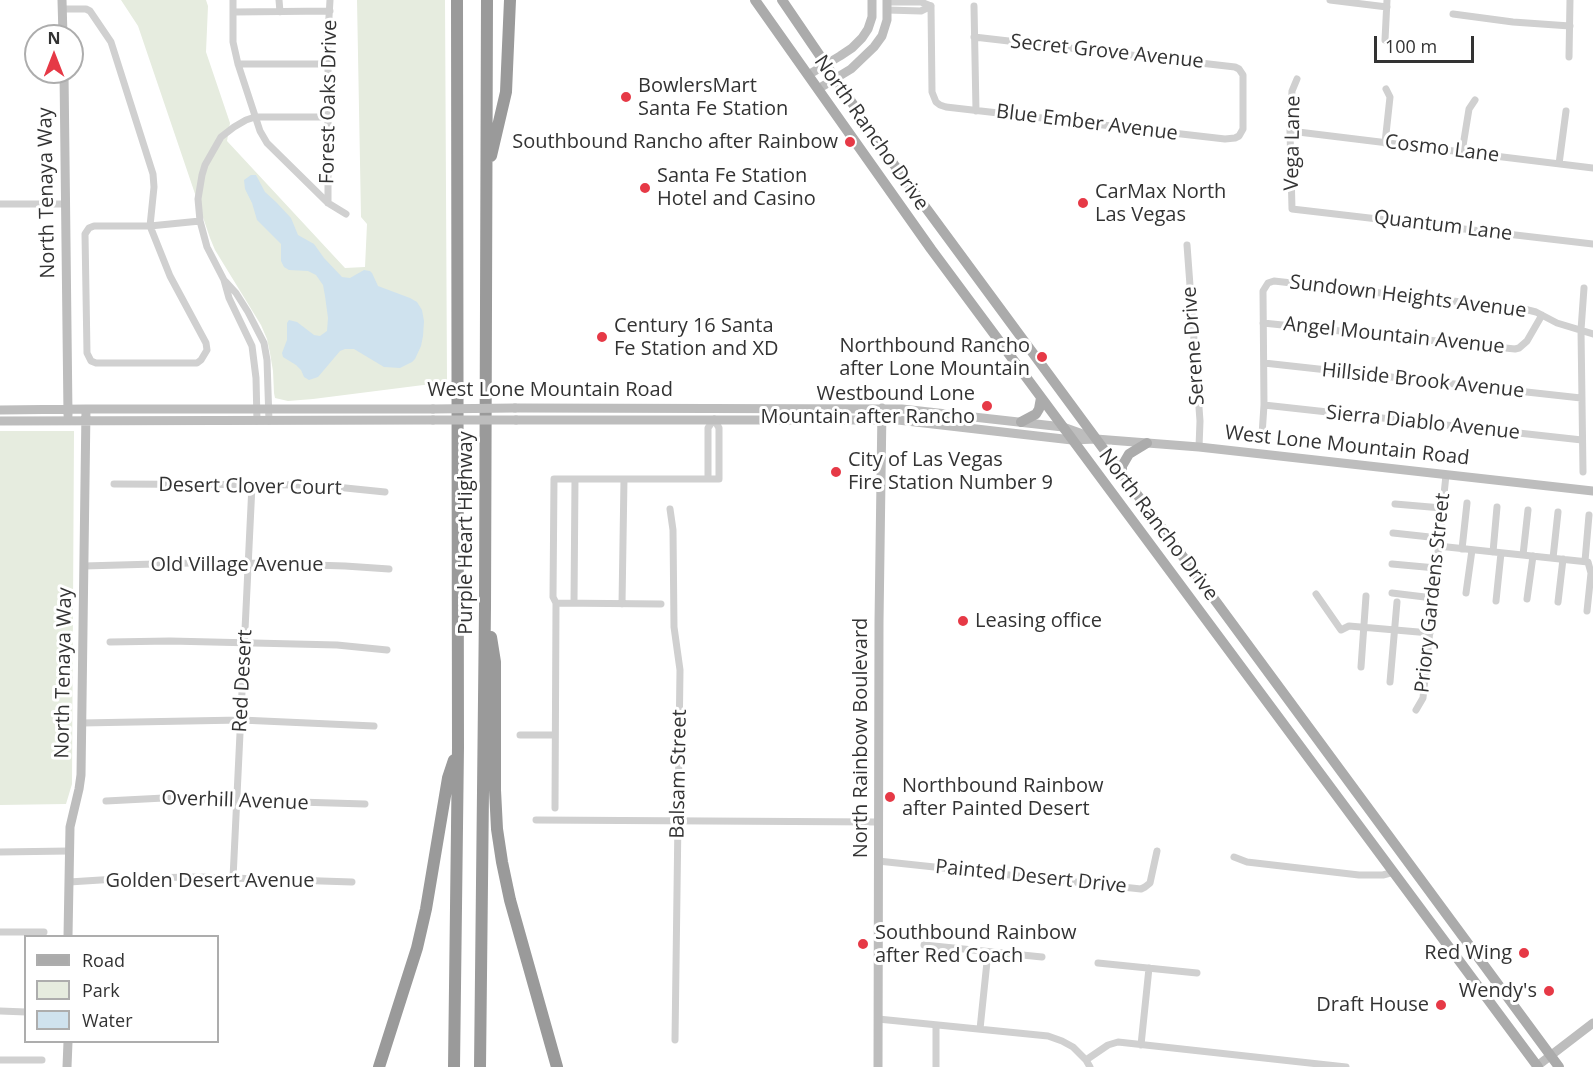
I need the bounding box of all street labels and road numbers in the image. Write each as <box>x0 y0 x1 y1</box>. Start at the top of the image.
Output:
street label: Forest Oaks Drive <box>316 20 342 184</box>
street label: Secret Grove Avenue <box>1009 30 1205 74</box>
street label: North Rancho Drive <box>809 51 933 215</box>
street label: Vega Lane <box>1280 95 1306 191</box>
street label: Blue Ember Avenue <box>995 100 1179 146</box>
street label: North Tenaya Way <box>34 107 60 279</box>
street label: Cosmo Lane <box>1383 130 1501 168</box>
street label: Quantum Lane <box>1372 206 1514 246</box>
street label: Sundown Heights Avenue <box>1288 271 1528 323</box>
street label: Serene Drive <box>1178 286 1210 406</box>
street label: Angel Mountain Avenue <box>1282 312 1506 360</box>
street label: Hillside Brook Avenue <box>1320 358 1526 404</box>
street label: West Lone Mountain Road <box>427 378 673 402</box>
street label: Sierra Diablo Avenue <box>1325 401 1521 445</box>
street label: West Lone Mountain Road <box>1224 421 1470 471</box>
street label: Purple Heart Highway <box>454 431 478 635</box>
street label: North Rancho Drive <box>1093 444 1223 606</box>
street label: Desert Clover Court <box>158 473 342 501</box>
street label: Priory Gardens Street <box>1411 492 1455 694</box>
street label: Old Village Avenue <box>150 553 324 577</box>
street label: North Tenaya Way <box>51 587 77 759</box>
street label: North Rainbow Boulevard <box>849 618 873 858</box>
street label: Red Desert <box>228 629 258 733</box>
street label: Balsam Street <box>666 709 692 839</box>
street label: Overhill Avenue <box>161 786 309 816</box>
street label: Painted Desert Drive <box>934 855 1128 899</box>
street label: Golden Desert Avenue <box>105 869 315 893</box>

